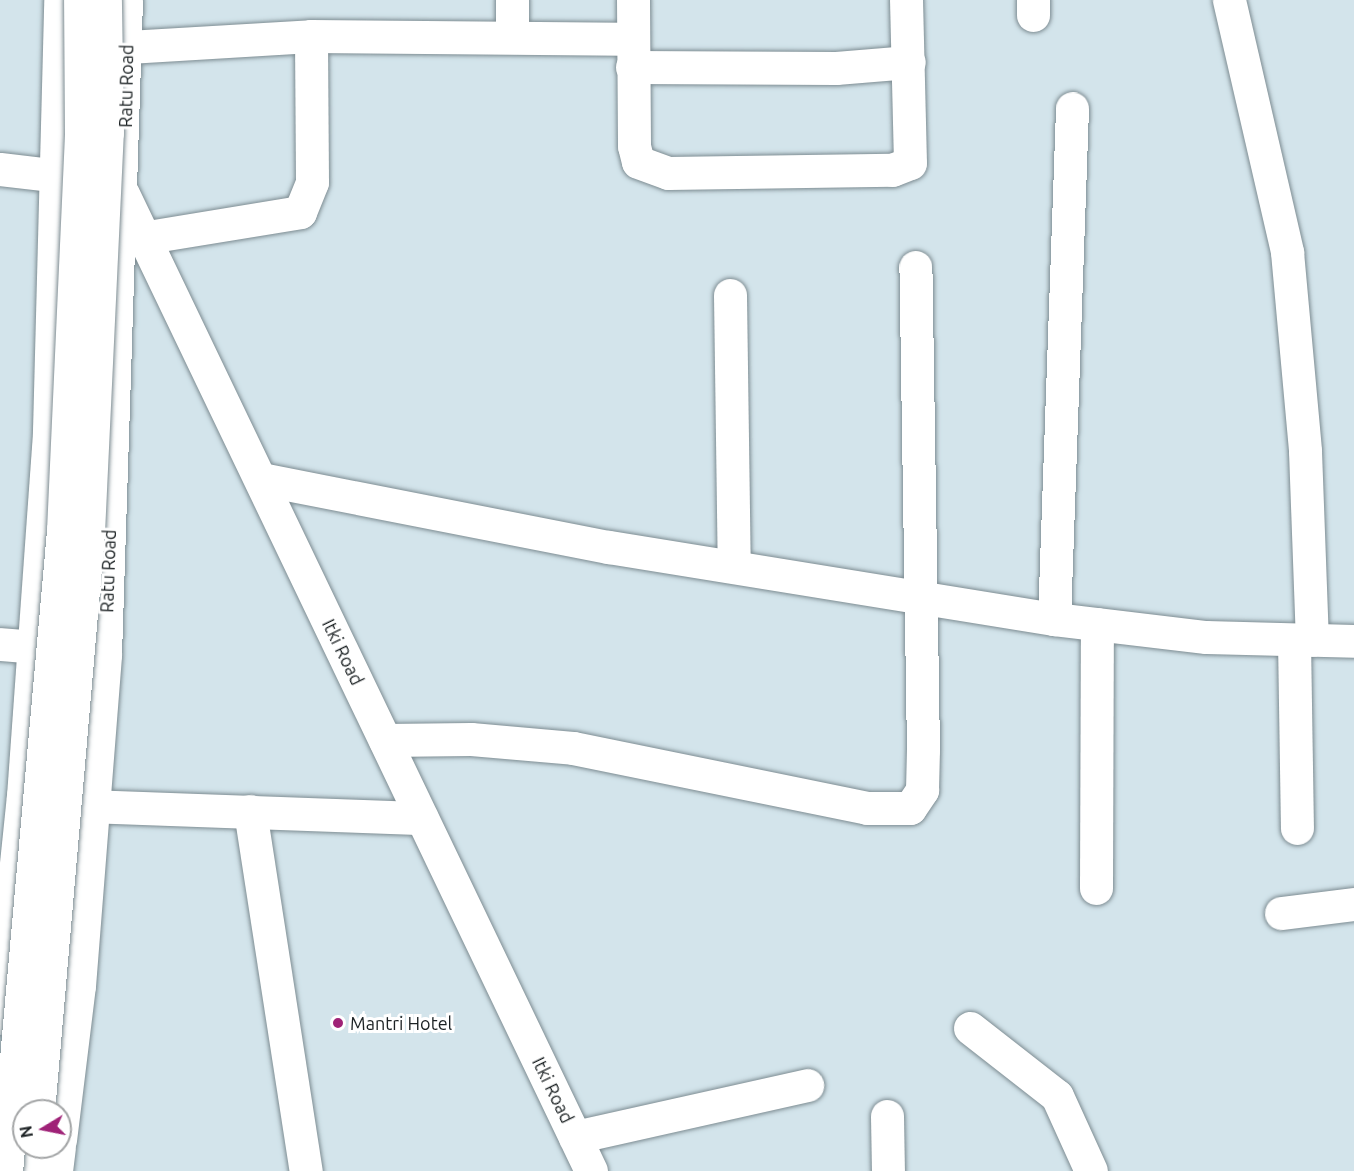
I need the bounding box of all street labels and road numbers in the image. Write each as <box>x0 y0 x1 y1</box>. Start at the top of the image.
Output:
street label: Ratu Road <box>114 44 138 128</box>
street label: Ratu Road <box>96 529 120 613</box>
street label: Itki Road <box>318 615 368 689</box>
street label: Itki Road <box>528 1053 578 1127</box>

